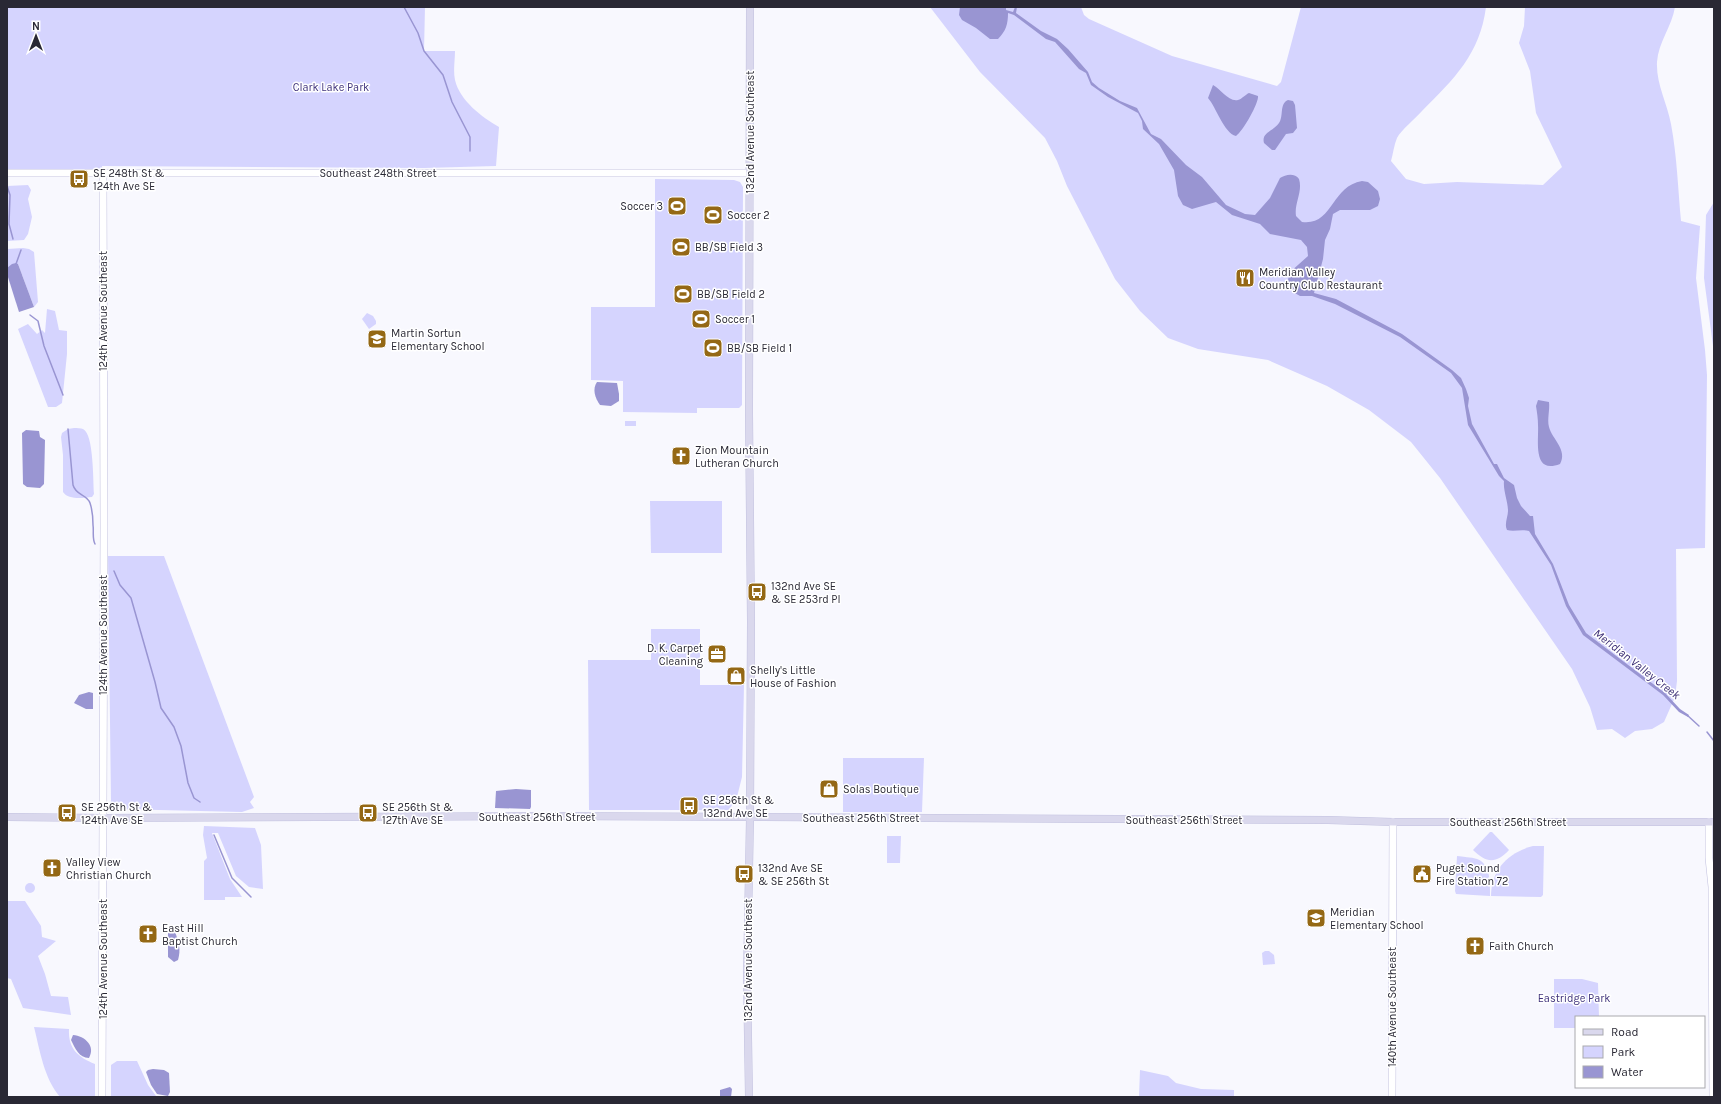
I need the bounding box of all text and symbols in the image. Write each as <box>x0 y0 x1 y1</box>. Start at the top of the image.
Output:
north arrow <box>16 16 56 56</box>
text: N <box>32 20 40 33</box>
street label: 132nd Avenue Southeast <box>744 71 757 193</box>
park label: Clark Lake Park <box>293 81 369 94</box>
place label: SE 248th St & 124th Ave SE <box>93 167 165 193</box>
street label: Southeast 248th Street <box>319 167 437 180</box>
bus stop icon: SE 248th St & 124th Ave SE <box>68 168 90 190</box>
sports icon: Soccer 3 <box>666 195 688 217</box>
place label: Soccer 3 <box>620 200 663 213</box>
sports icon: Soccer 2 <box>702 204 724 226</box>
place label: Soccer 2 <box>727 209 770 222</box>
sports icon: BB/SB Field 3 <box>670 236 692 258</box>
place label: BB/SB Field 3 <box>695 241 763 254</box>
street label: 124th Avenue Southeast <box>97 251 110 371</box>
place label: Meridian Valley Country Club Restaurant <box>1259 266 1382 292</box>
restaurant icon: Meridian Valley Country Club Restaurant <box>1234 267 1256 289</box>
sports icon: BB/SB Field 2 <box>672 283 694 305</box>
place label: BB/SB Field 2 <box>697 288 765 301</box>
sports icon: Soccer 1 <box>690 308 712 330</box>
place label: Soccer 1 <box>715 313 755 326</box>
place label: Martin Sortun Elementary School <box>391 327 484 353</box>
school or university icon: Martin Sortun Elementary School <box>366 328 388 350</box>
sports icon: BB/SB Field 1 <box>702 337 724 359</box>
place label: BB/SB Field 1 <box>727 342 792 355</box>
place label: Zion Mountain Lutheran Church <box>695 444 779 470</box>
church icon: Zion Mountain Lutheran Church <box>670 445 692 467</box>
street label: 124th Avenue Southeast <box>97 575 110 695</box>
place label: 132nd Ave SE & SE 253rd Pl <box>771 580 840 606</box>
bus stop icon: 132nd Ave SE & SE 253rd Pl <box>746 581 768 603</box>
water label: Meridian Valley Creek <box>1591 626 1684 703</box>
place label: D. K. Carpet Cleaning <box>647 642 704 668</box>
office icon: D. K. Carpet Cleaning <box>706 643 728 665</box>
place label: Shelly's Little House of Fashion <box>750 664 836 690</box>
shop icon: Shelly's Little House of Fashion <box>725 665 747 687</box>
shop icon: Solas Boutique <box>818 778 840 800</box>
place label: Solas Boutique <box>843 783 919 796</box>
place label: SE 256th St & 132nd Ave SE <box>703 794 774 820</box>
bus stop icon: SE 256th St & 132nd Ave SE <box>678 795 700 817</box>
place label: SE 256th St & 124th Ave SE <box>81 801 152 827</box>
place label: SE 256th St & 127th Ave SE <box>382 801 453 827</box>
bus stop icon: SE 256th St & 124th Ave SE <box>56 802 78 824</box>
bus stop icon: SE 256th St & 127th Ave SE <box>357 802 379 824</box>
street label: Southeast 256th Street <box>479 811 595 824</box>
street label: Southeast 256th Street <box>803 812 919 825</box>
street label: Southeast 256th Street <box>1126 814 1242 827</box>
street label: Southeast 256th Street <box>1450 816 1566 829</box>
place label: Valley View Christian Church <box>66 856 151 882</box>
church icon: Valley View Christian Church <box>41 857 63 879</box>
place label: 132nd Ave SE & SE 256th St <box>758 862 829 888</box>
place label: Puget Sound Fire Station 72 <box>1436 862 1508 888</box>
bus stop icon: 132nd Ave SE & SE 256th St <box>733 863 755 885</box>
public building icon: Puget Sound Fire Station 72 <box>1411 863 1433 885</box>
street label: 124th Avenue Southeast <box>97 899 110 1019</box>
street label: 132nd Avenue Southeast <box>742 899 755 1021</box>
place label: Meridian Elementary School <box>1330 906 1423 932</box>
school or university icon: Meridian Elementary School <box>1305 907 1327 929</box>
place label: East Hill Baptist Church <box>162 922 238 948</box>
church icon: East Hill Baptist Church <box>137 923 159 945</box>
church icon: Faith Church <box>1464 935 1486 957</box>
place label: Faith Church <box>1489 940 1554 953</box>
street label: 140th Avenue Southeast <box>1386 947 1399 1067</box>
park label: Eastridge Park <box>1538 992 1610 1005</box>
legend <box>1575 1016 1705 1088</box>
text: Road <box>1611 1025 1639 1039</box>
text: Park <box>1611 1045 1636 1059</box>
text: Water <box>1611 1065 1644 1079</box>

